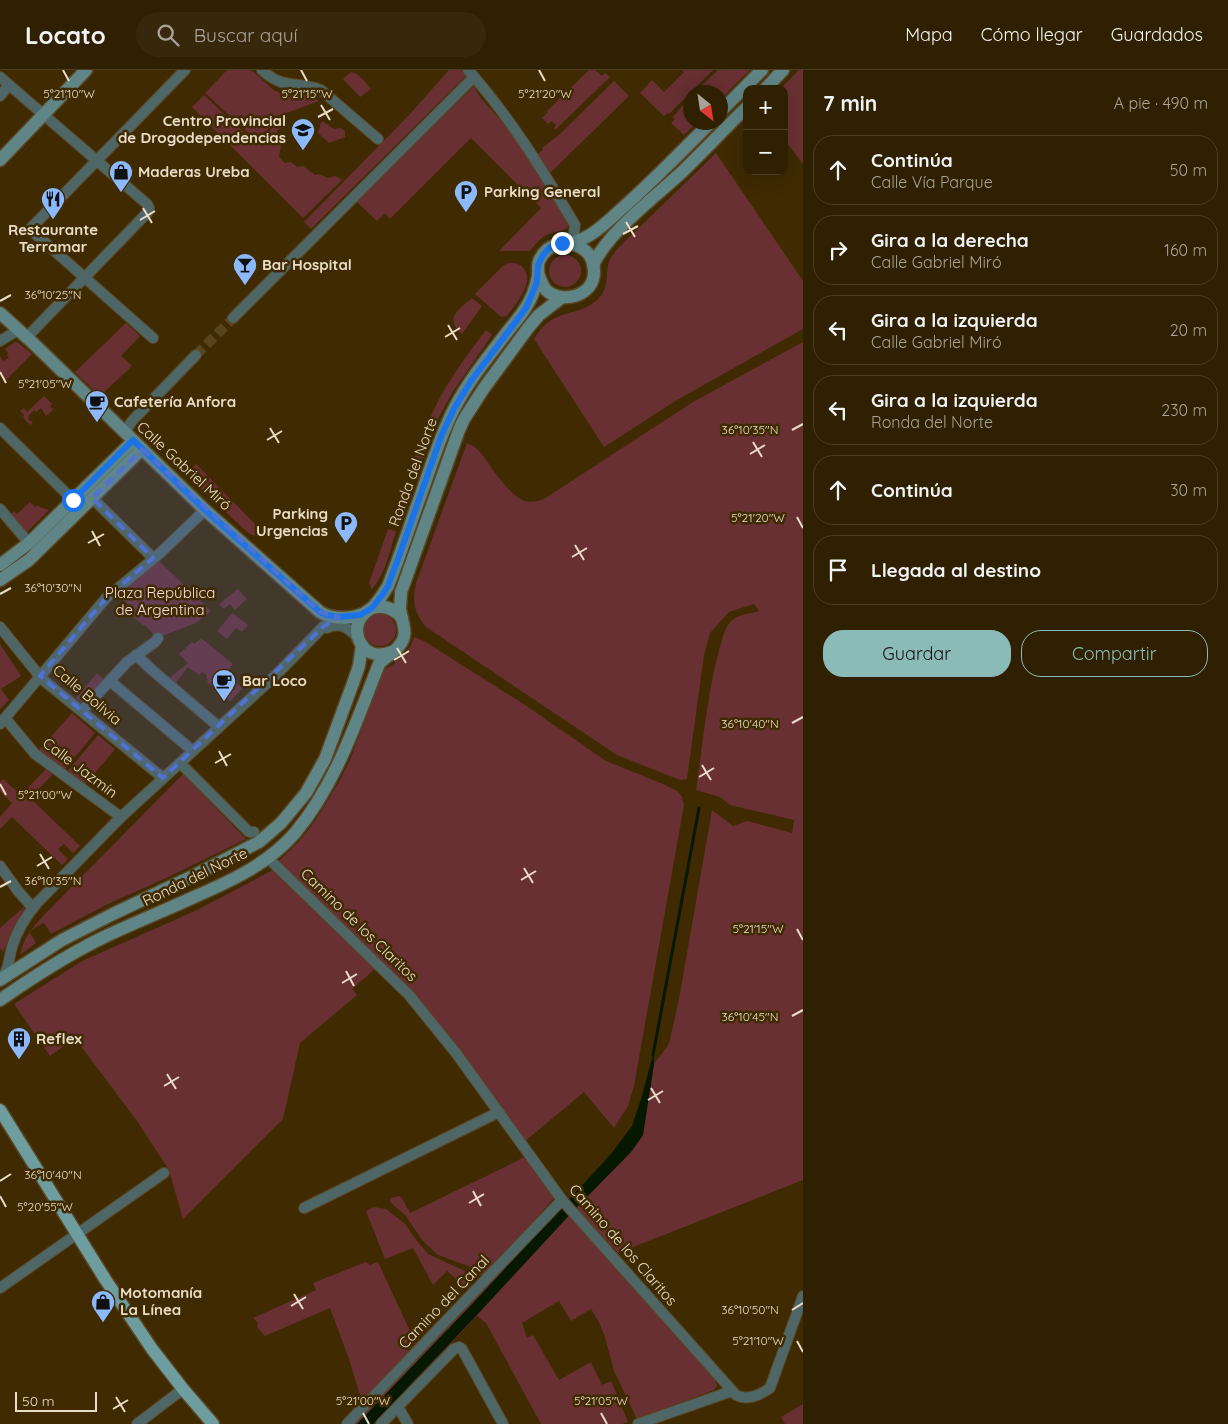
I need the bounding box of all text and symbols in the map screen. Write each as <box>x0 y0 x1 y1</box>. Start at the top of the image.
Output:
search box <box>136 12 486 57</box>
text: Locato <box>25 20 106 50</box>
icon: search <box>154 21 182 49</box>
text: Buscar aquí <box>194 23 298 47</box>
text: Mapa <box>905 23 953 46</box>
text: Cómo llegar <box>981 23 1083 46</box>
text: Guardados <box>1111 23 1203 46</box>
north arrow <box>683 85 728 130</box>
map controls <box>743 85 788 175</box>
button: + <box>743 85 788 130</box>
text: 5°21'10"W <box>43 86 95 101</box>
text: 5°21'15"W <box>281 86 333 101</box>
text: 5°21'20"W <box>518 86 572 101</box>
text: 7 min <box>823 90 877 116</box>
text: A pie · 490 m <box>1114 93 1208 113</box>
place label: Centro Provincial de Drogodependencias <box>118 111 286 147</box>
school or university icon: Centro Provincial de Drogodependencias <box>290 117 316 151</box>
button: − <box>743 130 788 175</box>
text: Continúa <box>871 148 953 172</box>
icon: ahead <box>824 156 852 184</box>
shop icon: Maderas Ureba <box>108 159 134 193</box>
text: 50 m <box>1170 160 1207 180</box>
place label: Maderas Ureba <box>138 162 250 181</box>
text: Calle Vía Parque <box>871 172 993 192</box>
parking icon: Parking General <box>453 179 479 213</box>
place label: Parking General <box>484 182 601 201</box>
restaurant icon: Restaurante Terramar <box>40 186 66 220</box>
place label: Restaurante Terramar <box>8 220 98 256</box>
text: Gira a la derecha <box>871 228 1029 252</box>
route end <box>551 232 574 255</box>
icon: right <box>824 236 852 264</box>
text: 160 m <box>1164 240 1207 260</box>
bar icon: Bar Hospital <box>232 252 258 286</box>
text: Calle Gabriel Miró <box>871 252 1002 272</box>
place label: Bar Hospital <box>262 255 352 274</box>
text: 36°10'25"N <box>24 287 82 302</box>
text: Gira a la izquierda <box>871 308 1038 332</box>
icon: left <box>824 316 852 344</box>
text: 20 m <box>1170 320 1207 340</box>
text: Calle Gabriel Miró <box>871 332 1002 352</box>
text: 5°21'05"W <box>18 376 72 391</box>
text: Gira a la izquierda <box>871 388 1038 412</box>
cafe icon: Cafetería Anfora <box>84 389 110 423</box>
place label: Cafetería Anfora <box>114 392 236 411</box>
icon: left <box>824 396 852 424</box>
text: 230 m <box>1161 400 1207 420</box>
text: Ronda del Norte <box>871 412 993 432</box>
street label: Ronda del Norte <box>384 415 441 529</box>
street label: Calle Gabriel Miró <box>133 417 236 514</box>
text: 36°10'35"N <box>722 422 778 437</box>
icon: ahead <box>824 476 852 504</box>
text: Continúa <box>871 478 953 502</box>
text: 30 m <box>1170 480 1207 500</box>
route start <box>62 489 85 512</box>
place label: Parking Urgencias <box>256 504 328 540</box>
parking icon: Parking Urgencias <box>333 510 359 544</box>
text: 5°21'20"W <box>731 510 785 525</box>
icon: arrive <box>824 556 852 584</box>
text: Llegada al destino <box>871 558 1041 582</box>
text: 36°10'30"N <box>24 580 82 595</box>
park label: Plaza República de Argentina <box>105 583 215 619</box>
button: Guardar <box>823 630 1011 677</box>
button: Compartir <box>1021 630 1208 677</box>
street label: Calle Bolivia <box>49 660 126 729</box>
cafe icon: Bar Loco <box>211 668 237 702</box>
place label: Bar Loco <box>242 671 307 690</box>
text: 36°10'40"N <box>721 716 779 731</box>
street label: Calle Jazmín <box>39 733 121 802</box>
text: 5°21'00"W <box>18 787 73 802</box>
street label: Ronda del Norte <box>139 843 250 910</box>
street label: Camino de los Claritos <box>297 864 422 985</box>
text: 36°10'35"N <box>25 873 81 888</box>
text: 5°21'15"W <box>732 921 784 936</box>
text: 36°10'45"N <box>722 1009 778 1024</box>
building icon: Reflex <box>6 1026 32 1060</box>
place label: Reflex <box>36 1029 83 1048</box>
text: 36°10'40"N <box>24 1167 82 1182</box>
street label: Camino de los Claritos <box>565 1180 681 1309</box>
text: 5°20'55"W <box>17 1199 73 1214</box>
street label: Camino del Canal <box>394 1251 493 1352</box>
place label: Motomanía La Línea <box>120 1283 202 1319</box>
shop icon: Motomanía La Línea <box>90 1289 116 1323</box>
text: 36°10'50"N <box>721 1302 779 1317</box>
text: 5°21'10"W <box>732 1333 784 1348</box>
scale bar <box>15 1389 98 1412</box>
text: 50 m <box>22 1392 55 1410</box>
text: 5°21'00"W <box>336 1393 391 1408</box>
text: 5°21'05"W <box>574 1393 628 1408</box>

